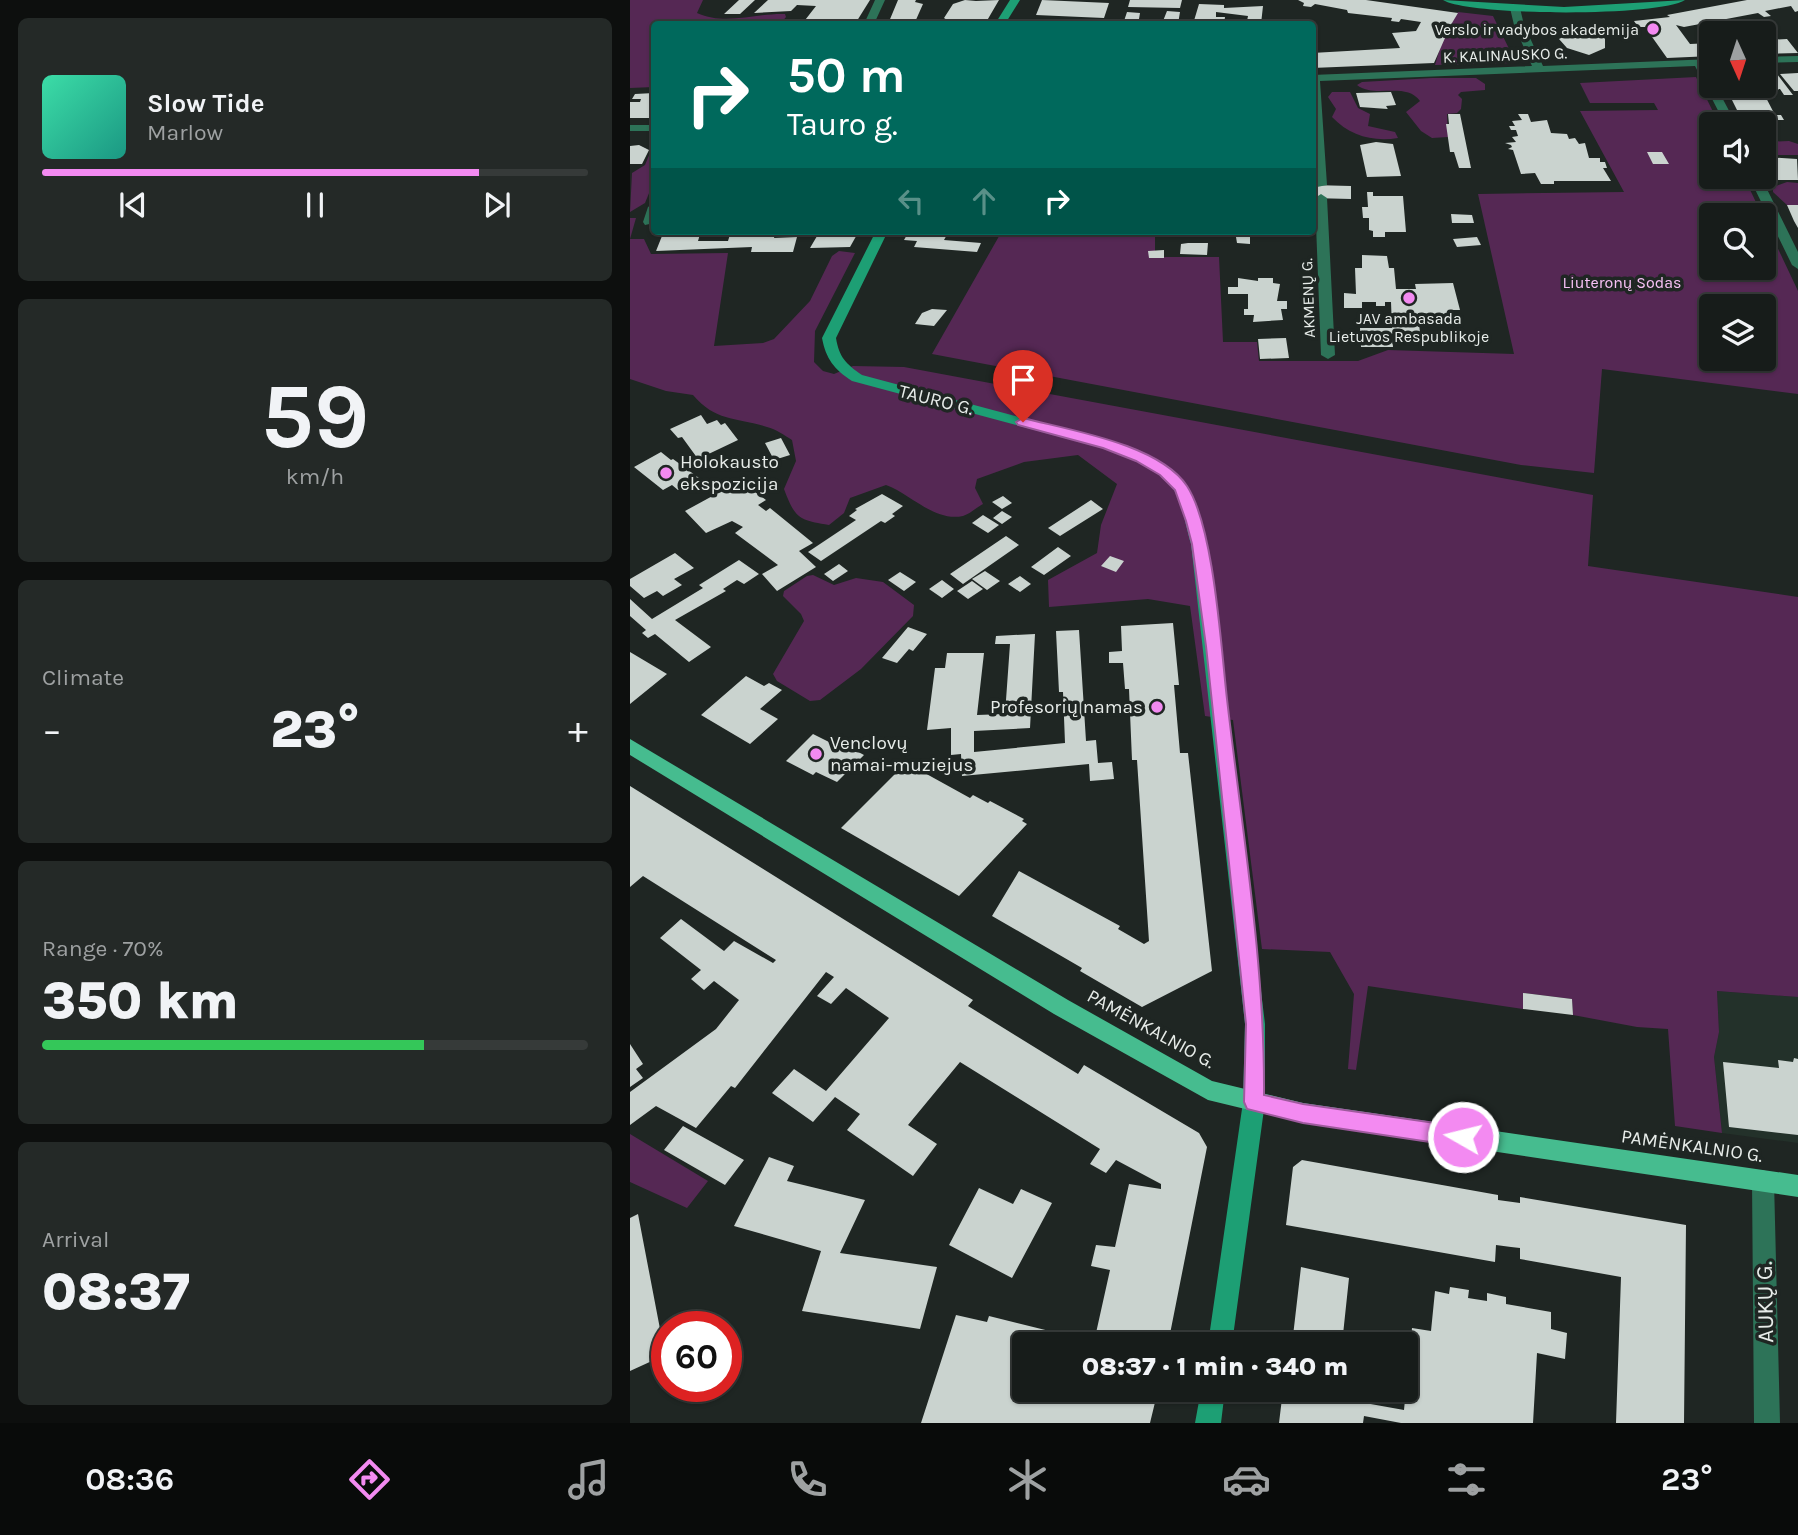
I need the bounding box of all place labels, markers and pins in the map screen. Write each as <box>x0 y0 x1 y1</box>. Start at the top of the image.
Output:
place label: Verslo ir vadybos akademija <box>1435 20 1639 39</box>
marker: Verslo ir vadybos akademija <box>1645 21 1661 37</box>
marker: JAV ambasada Lietuvos Respublikoje <box>1401 290 1417 306</box>
place label: JAV ambasada Lietuvos Respublikoje <box>1329 309 1489 346</box>
pin <box>993 350 1053 422</box>
place label: Holokausto ekspozicija <box>680 451 779 495</box>
marker: Holokausto ekspozicija <box>658 465 674 481</box>
place label: Profesorių namas <box>990 696 1143 718</box>
marker: Profesorių namas <box>1149 699 1165 715</box>
place label: Venclovų namai-muziejus <box>830 732 974 776</box>
marker: Venclovų namai-muziejus <box>808 746 824 762</box>

